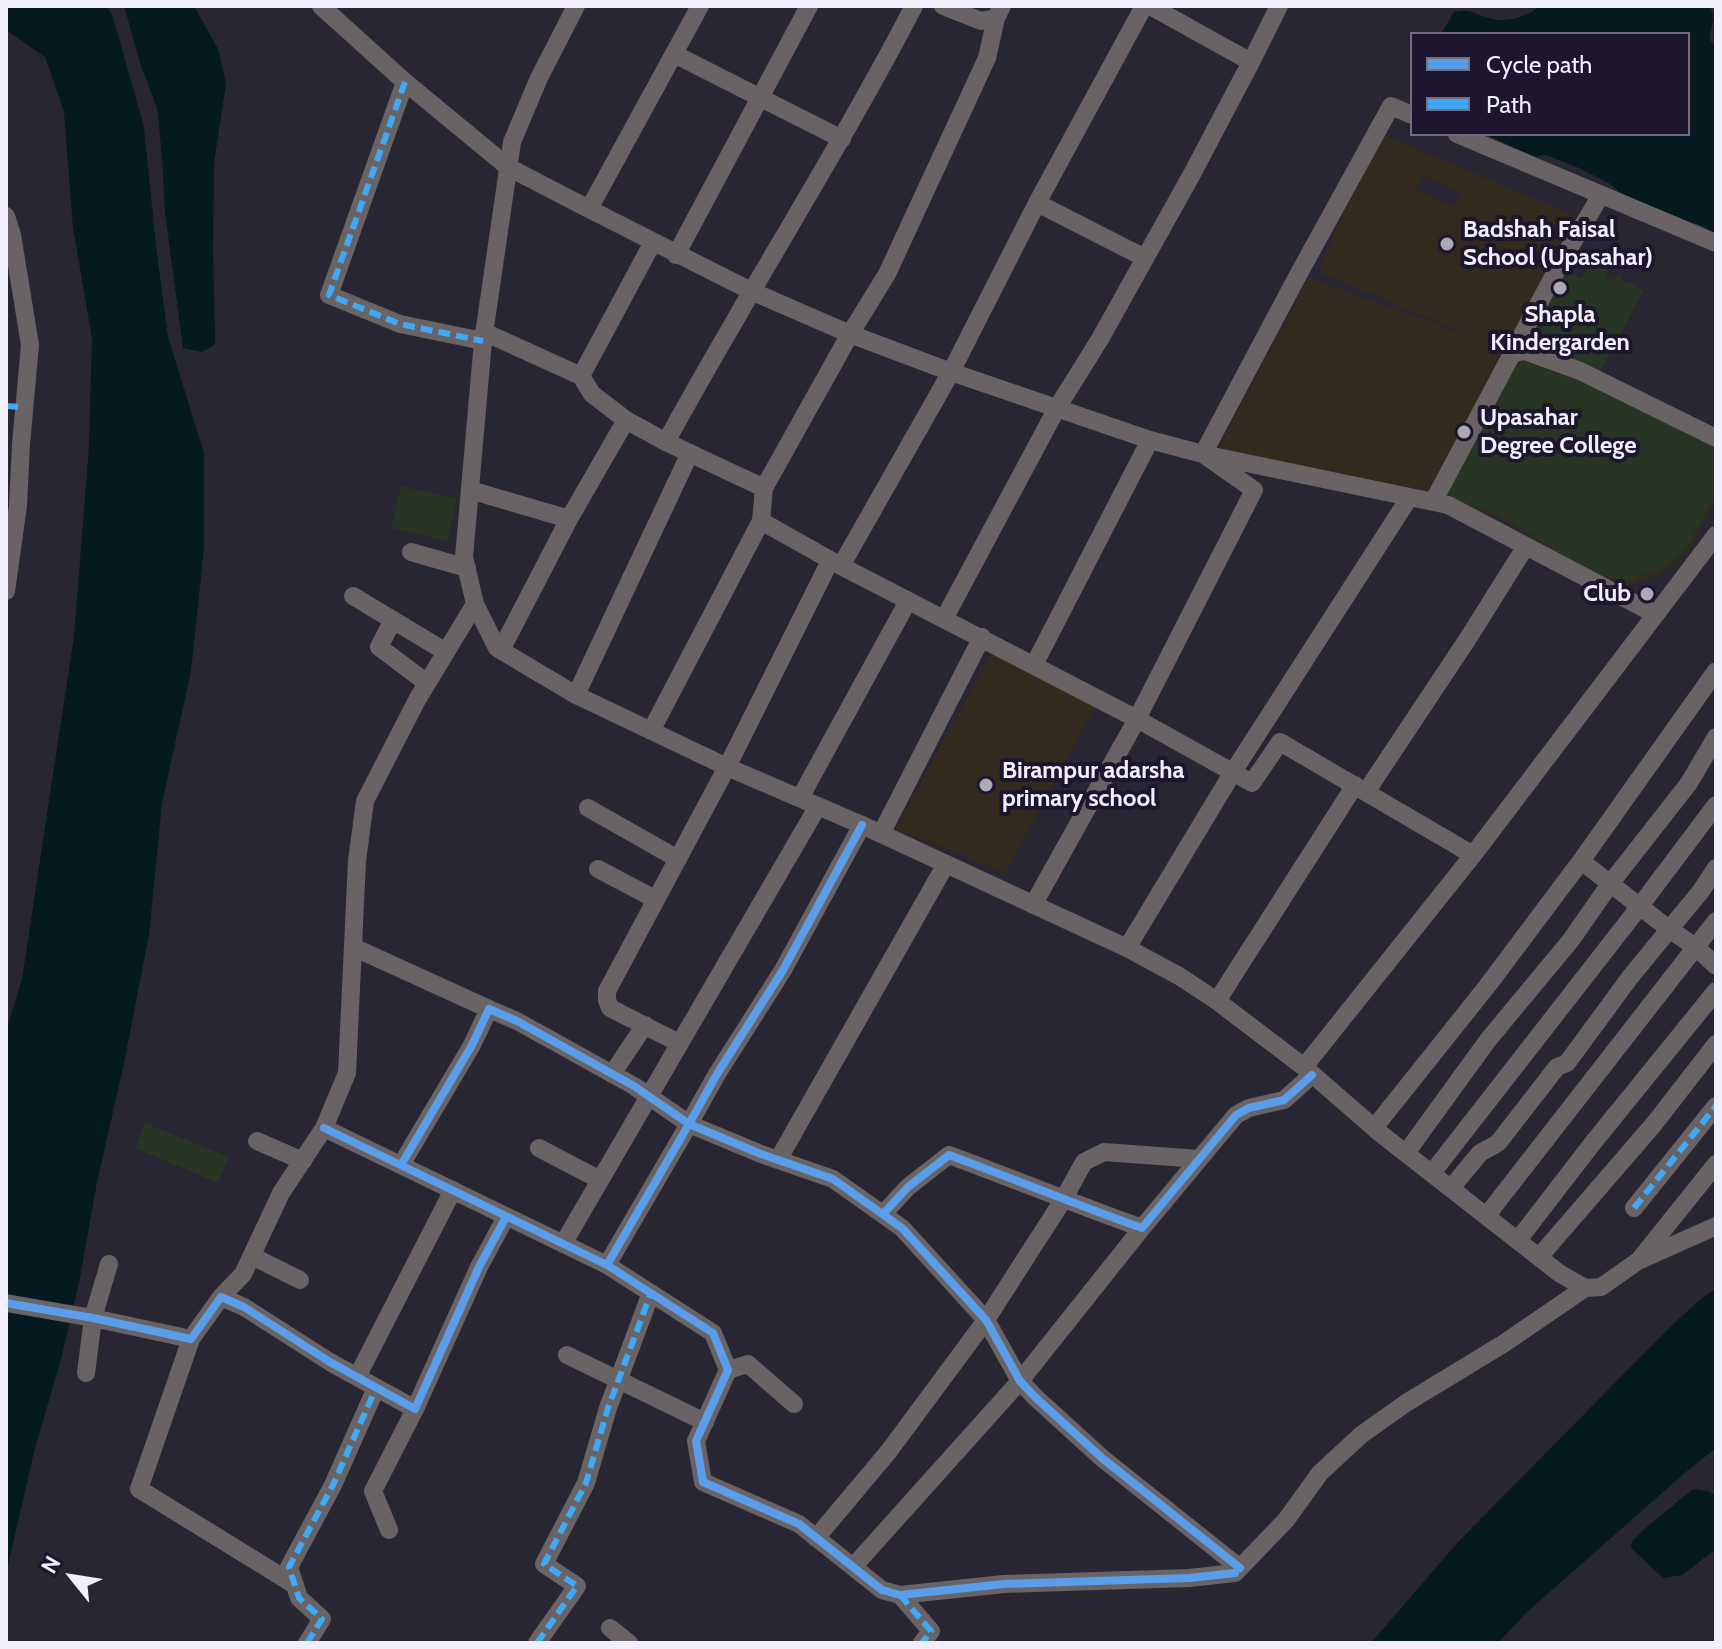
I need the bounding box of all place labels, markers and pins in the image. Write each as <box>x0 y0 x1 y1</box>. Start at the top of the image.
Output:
place label: Badshah Faisal School (Upasahar) <box>1463 216 1653 272</box>
marker: Badshah Faisal School (Upasahar) <box>1438 235 1456 253</box>
marker: Shapla Kindergarden <box>1551 279 1569 297</box>
place label: Shapla Kindergarden <box>1490 301 1630 357</box>
place label: Upasahar Degree College <box>1480 404 1637 460</box>
marker: Upasahar Degree College <box>1455 423 1473 441</box>
place label: Club <box>1583 580 1631 608</box>
marker: Club <box>1638 585 1656 603</box>
place label: Birampur adarsha primary school <box>1002 757 1184 813</box>
marker: Birampur adarsha primary school <box>977 776 995 794</box>

